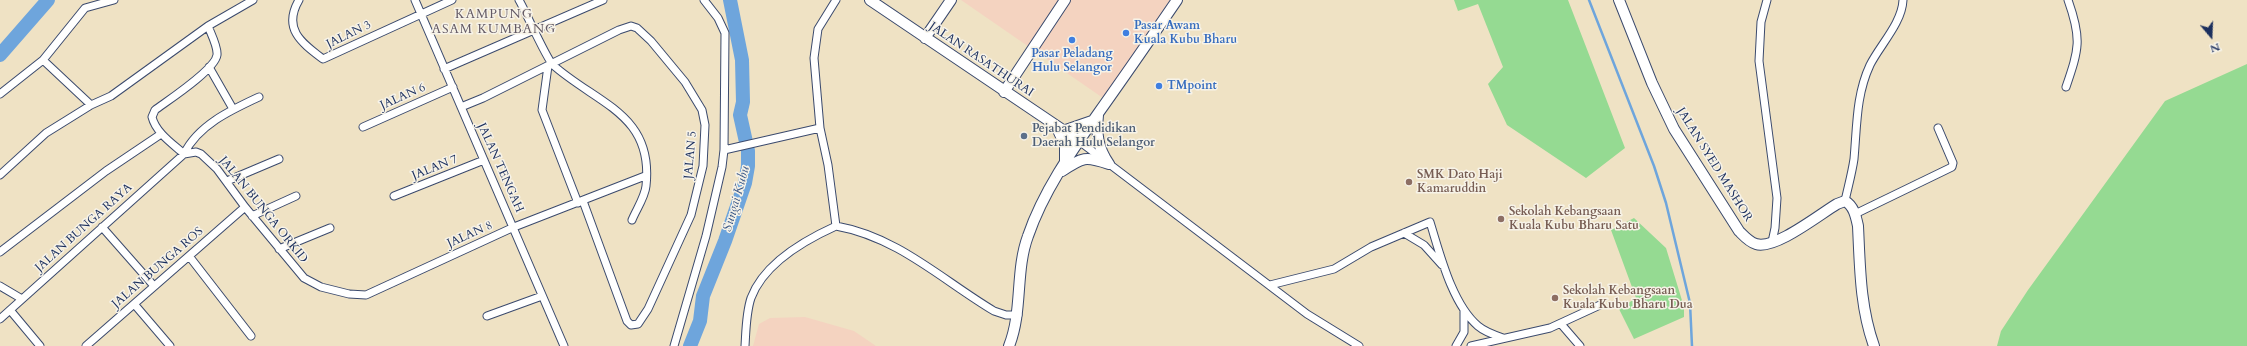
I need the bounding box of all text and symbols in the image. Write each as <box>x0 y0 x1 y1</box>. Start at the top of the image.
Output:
district label: KAMPUNG ASAM KUMBANG <box>432 7 556 38</box>
north arrow <box>2191 16 2231 56</box>
street label: JALAN 3 <box>324 18 374 52</box>
place label: Pasar Awam Kuala Kubu Bharu <box>1134 19 1237 47</box>
street label: JALAN RASATHURAI <box>926 20 1036 100</box>
marker: Pasar Awam Kuala Kubu Bharu <box>1121 28 1131 38</box>
marker: Pasar Peladang Hulu Selangor <box>1067 35 1077 45</box>
text: N <box>2208 39 2222 56</box>
place label: Pasar Peladang Hulu Selangor <box>1031 47 1113 75</box>
place label: TMpoint <box>1167 79 1217 93</box>
street label: JALAN 6 <box>378 81 428 113</box>
marker: TMpoint <box>1154 81 1164 91</box>
street label: JALAN SYED MASHOR <box>1673 105 1755 225</box>
street label: JALAN TENGAH <box>474 121 526 215</box>
place label: Pejabat Pendidikan Daerah Hulu Selangor <box>1032 122 1155 150</box>
street label: JALAN 5 <box>682 130 700 180</box>
marker: Pejabat Pendidikan Daerah Hulu Selangor <box>1019 131 1029 141</box>
street label: JALAN 7 <box>410 152 460 184</box>
street label: JALAN BUNGA ORKID <box>216 154 310 266</box>
water label: Sungai Kubu <box>720 164 754 234</box>
place label: SMK Dato Haji Kamaruddin <box>1417 168 1503 196</box>
marker: SMK Dato Haji Kamaruddin <box>1404 177 1414 187</box>
street label: JALAN BUNGA RAYA <box>32 181 136 275</box>
place label: Sekolah Kebangsaan Kuala Kubu Bharu Satu <box>1509 205 1639 233</box>
marker: Sekolah Kebangsaan Kuala Kubu Bharu Satu <box>1496 214 1506 224</box>
street label: JALAN 8 <box>445 219 495 251</box>
street label: JALAN BUNGA ROS <box>110 225 206 311</box>
place label: Sekolah Kebangsaan Kuala Kubu Bharu Dua <box>1563 284 1693 312</box>
marker: Sekolah Kebangsaan Kuala Kubu Bharu Dua <box>1550 293 1560 303</box>

